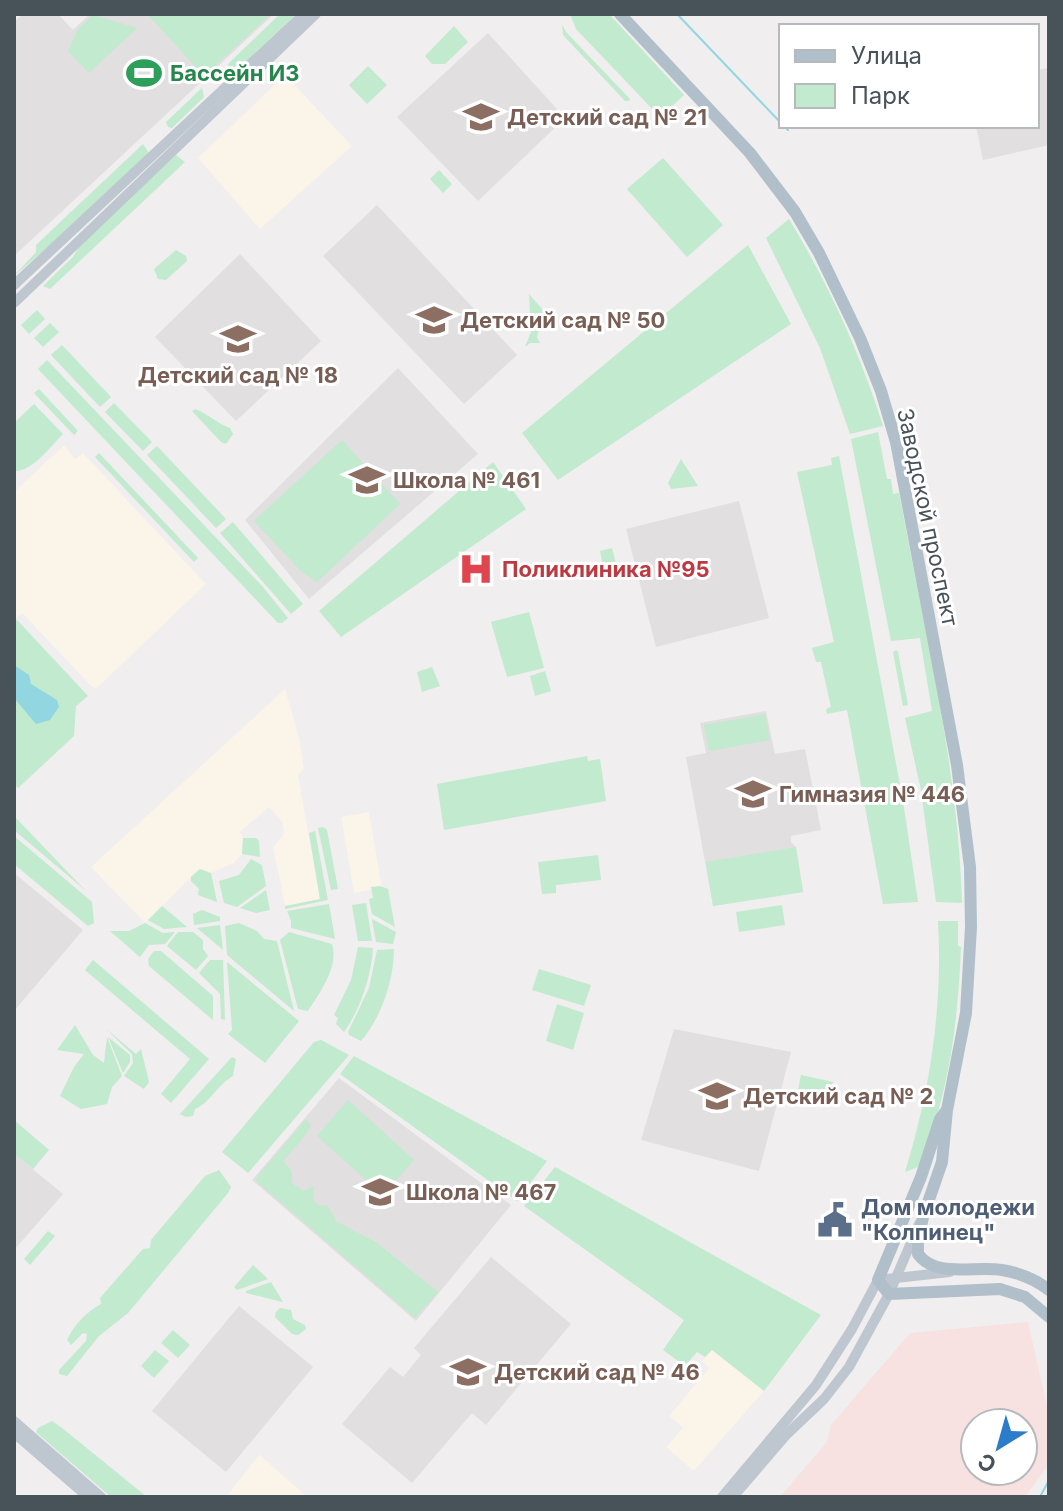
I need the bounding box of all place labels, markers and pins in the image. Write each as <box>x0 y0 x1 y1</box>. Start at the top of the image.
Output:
sports icon: Бассейн ИЗ <box>125 54 163 92</box>
place label: Бассейн ИЗ <box>170 60 300 86</box>
school or university icon: Детский сад № 21 <box>462 98 500 136</box>
place label: Детский сад № 21 <box>507 104 707 130</box>
school or university icon: Детский сад № 50 <box>415 301 453 339</box>
place label: Детский сад № 50 <box>460 307 665 333</box>
school or university icon: Детский сад № 18 <box>219 320 257 358</box>
place label: Детский сад № 18 <box>138 362 338 388</box>
school or university icon: Школа № 461 <box>348 461 386 499</box>
place label: Школа № 461 <box>393 467 540 493</box>
hospital icon: Поликлиника №95 <box>457 550 495 588</box>
place label: Поликлиника №95 <box>502 556 710 582</box>
school or university icon: Гимназия № 446 <box>734 775 772 813</box>
place label: Гимназия № 446 <box>779 781 965 807</box>
school or university icon: Детский сад № 2 <box>698 1077 736 1115</box>
place label: Детский сад № 2 <box>743 1083 933 1109</box>
school or university icon: Школа № 467 <box>361 1173 399 1211</box>
place label: Школа № 467 <box>406 1179 556 1205</box>
place label: Дом молодежи "Колпинец" <box>861 1194 1035 1245</box>
public building icon: Дом молодежи "Колпинец" <box>816 1201 854 1239</box>
school or university icon: Детский сад № 46 <box>449 1353 487 1391</box>
place label: Детский сад № 46 <box>494 1359 700 1385</box>

